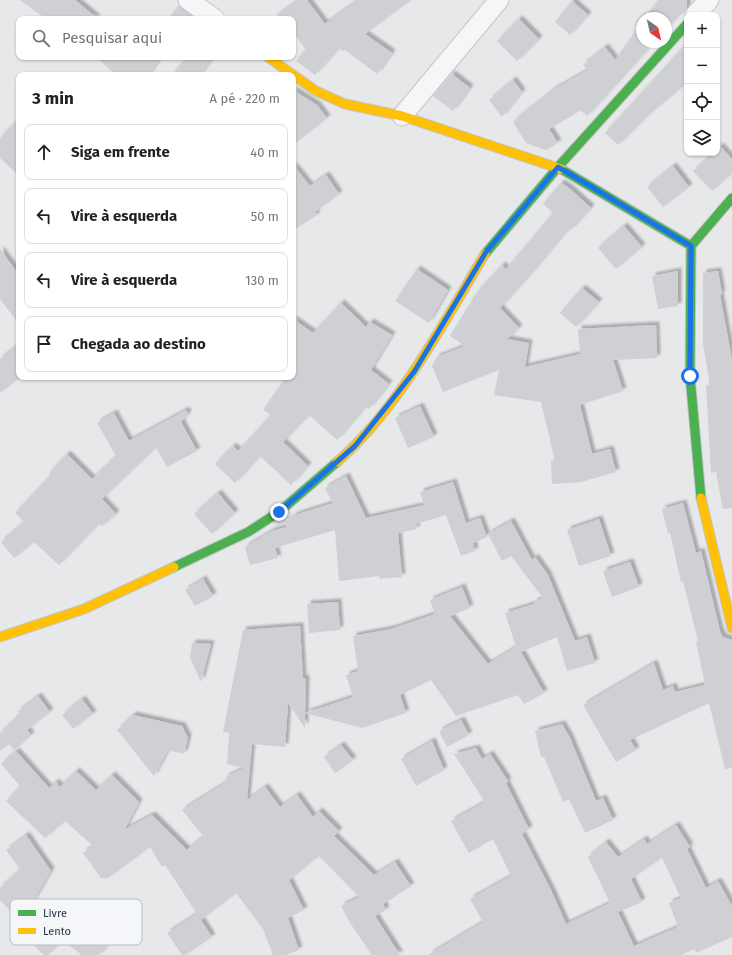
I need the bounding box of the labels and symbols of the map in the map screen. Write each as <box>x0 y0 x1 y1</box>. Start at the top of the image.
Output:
north arrow <box>636 12 672 48</box>
route start <box>681 367 699 385</box>
route end <box>270 503 288 521</box>
legend <box>10 899 142 945</box>
text: Livre <box>43 907 67 920</box>
text: Lento <box>43 925 71 938</box>

